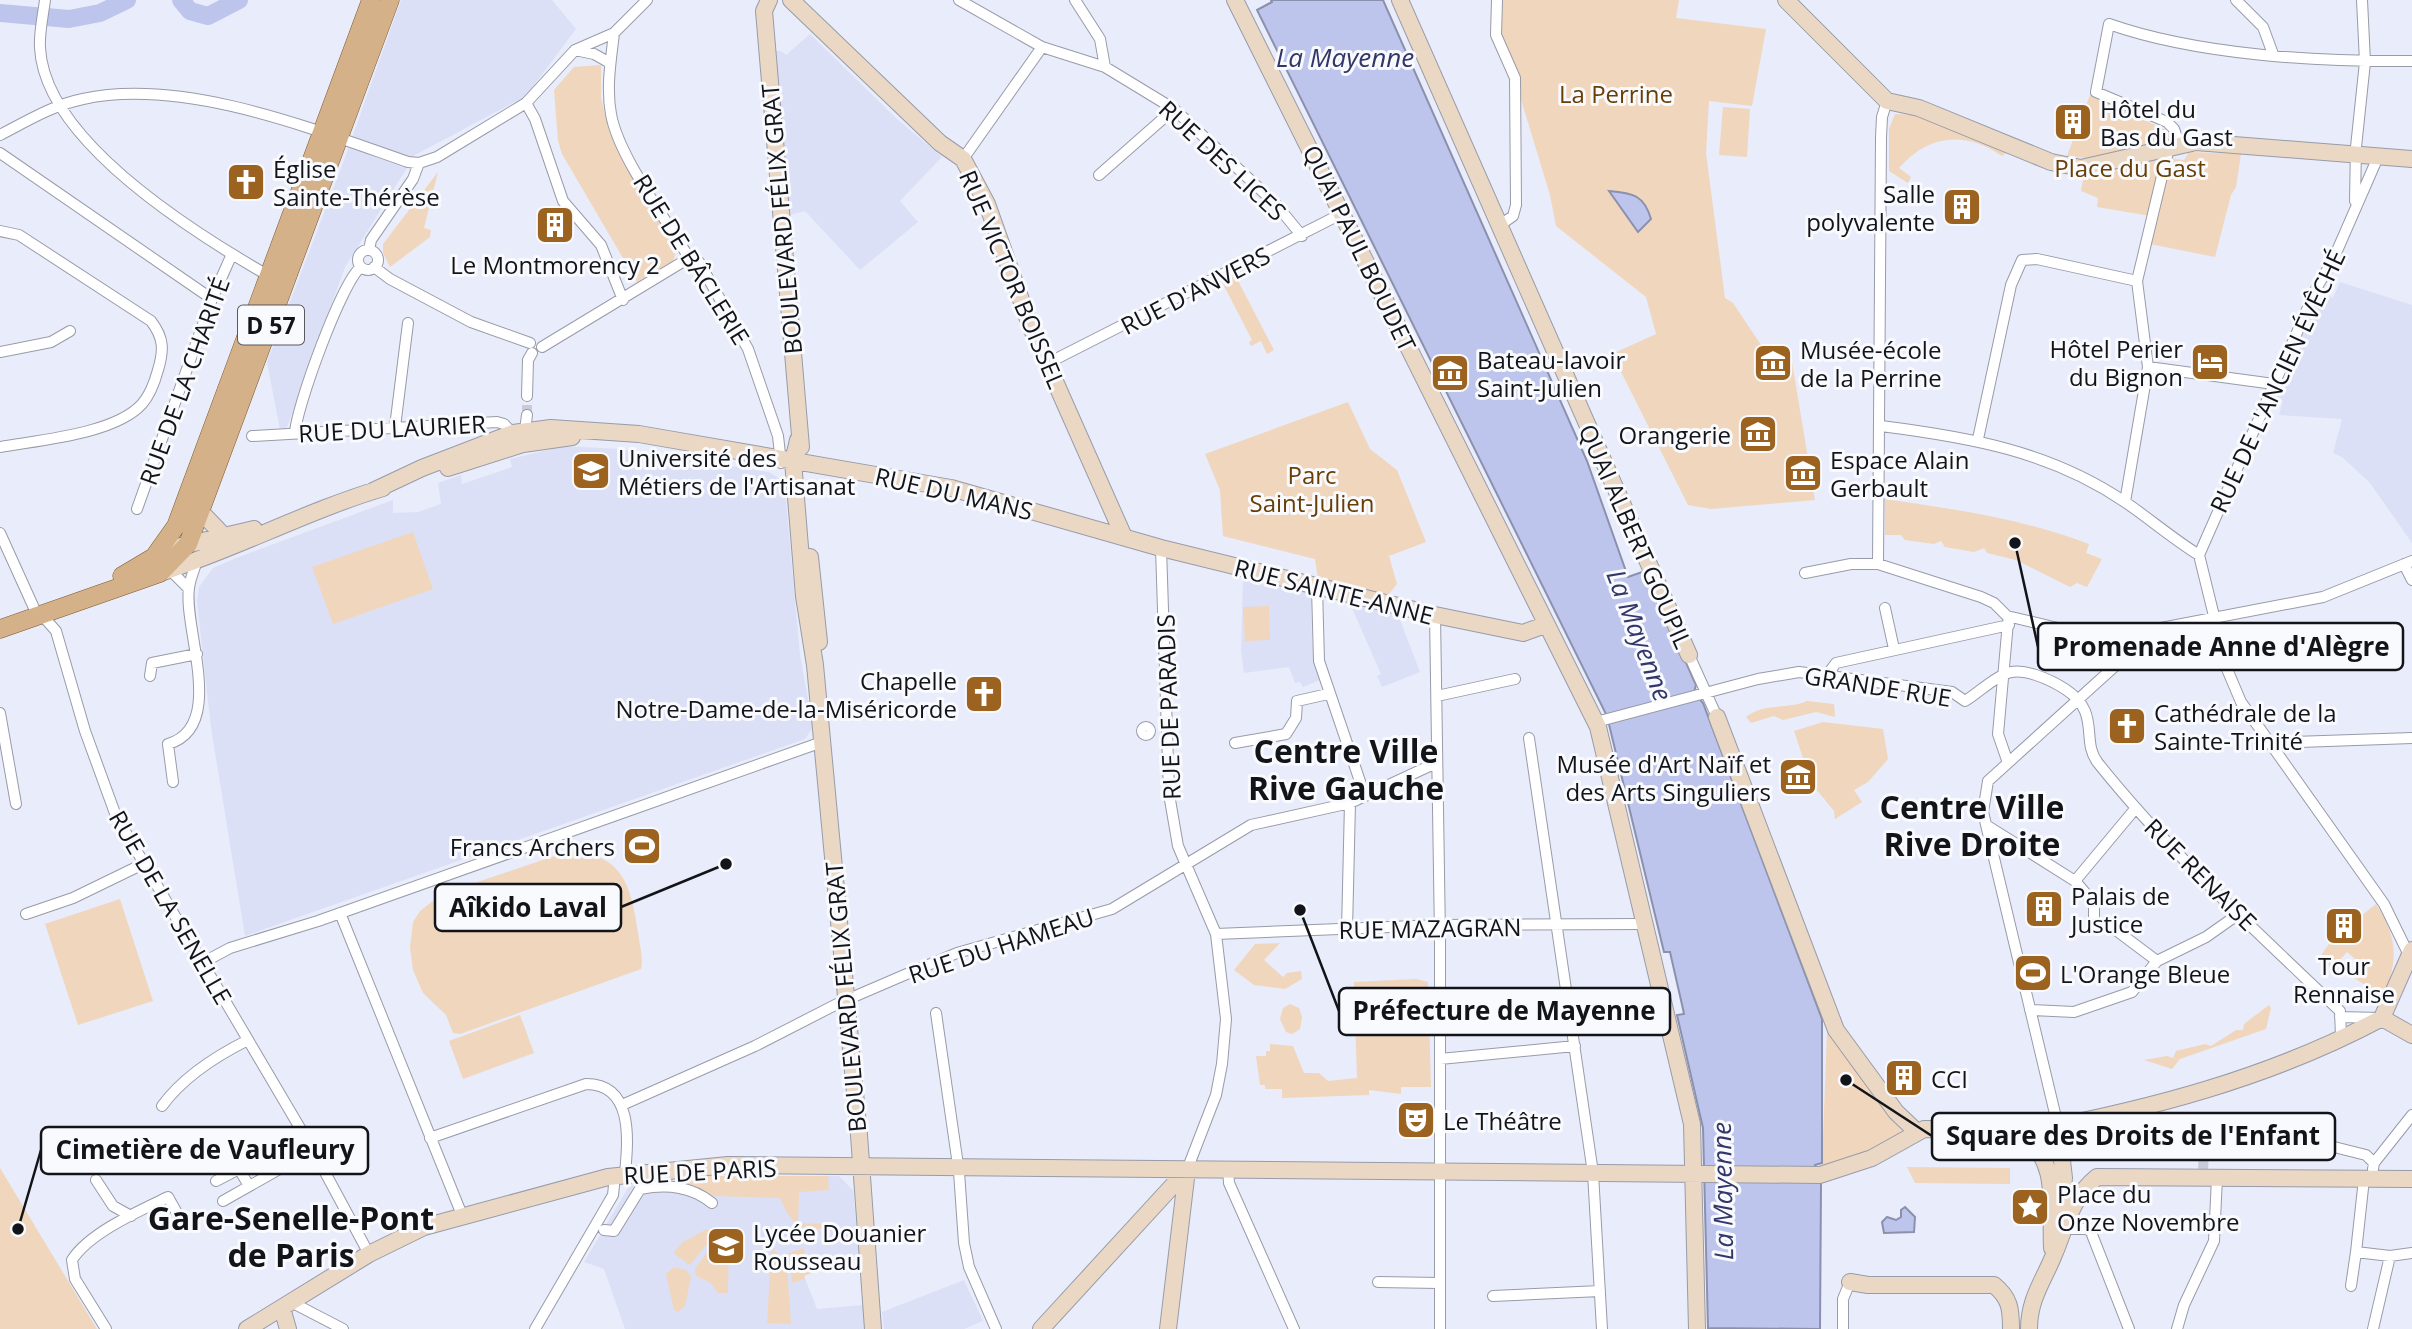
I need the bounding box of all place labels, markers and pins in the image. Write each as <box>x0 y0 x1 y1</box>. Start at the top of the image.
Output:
place label: Hôtel du Bas du Gast <box>2100 92 2233 153</box>
building icon: Hôtel du Bas du Gast <box>2052 101 2094 143</box>
place label: Église Sainte-Thérèse <box>273 152 440 213</box>
church icon: Église Sainte-Thérèse <box>225 161 267 203</box>
place label: Salle polyvalente <box>1806 177 1935 238</box>
building icon: Salle polyvalente <box>1941 186 1983 228</box>
building icon: Le Montmorency 2 <box>534 204 576 246</box>
place label: Le Montmorency 2 <box>450 248 660 281</box>
place label: Hôtel Perier du Bignon <box>2049 332 2183 393</box>
place label: Musée-école de la Perrine <box>1800 333 1942 394</box>
hotel icon: Hôtel Perier du Bignon <box>2189 341 2231 383</box>
museum icon: Musée-école de la Perrine <box>1752 342 1794 384</box>
place label: Bateau-lavoir Saint-Julien <box>1477 343 1626 404</box>
museum icon: Bateau-lavoir Saint-Julien <box>1429 352 1471 394</box>
museum icon: Orangerie <box>1737 413 1779 455</box>
place label: Orangerie <box>1619 418 1731 451</box>
place label: Université des Métiers de l'Artisanat <box>618 441 855 502</box>
place label: Espace Alain Gerbault <box>1830 443 1969 504</box>
school or university icon: Université des Métiers de l'Artisanat <box>570 450 612 492</box>
museum icon: Espace Alain Gerbault <box>1782 452 1824 494</box>
callout: Promenade Anne d'Alègre <box>2038 623 2403 670</box>
place label: Chapelle Notre-Dame-de-la-Miséricorde <box>615 664 957 725</box>
church icon: Chapelle Notre-Dame-de-la-Miséricorde <box>963 673 1005 715</box>
place label: Cathédrale de la Sainte-Trinité <box>2154 696 2337 757</box>
church icon: Cathédrale de la Sainte-Trinité <box>2106 705 2148 747</box>
place label: Musée d'Art Naïf et des Arts Singuliers <box>1557 747 1771 808</box>
museum icon: Musée d'Art Naïf et des Arts Singuliers <box>1777 756 1819 798</box>
sports icon: Francs Archers <box>621 825 663 867</box>
place label: Francs Archers <box>450 830 615 863</box>
place label: Palais de Justice <box>2069 879 2170 940</box>
callout: Aîkido Laval <box>435 884 621 931</box>
building icon: Palais de Justice <box>2023 888 2065 930</box>
building icon: Tour Rennaise <box>2323 905 2365 947</box>
place label: Tour Rennaise <box>2293 949 2395 1010</box>
sports icon: L'Orange Bleue <box>2012 952 2054 994</box>
place label: L'Orange Bleue <box>2060 957 2230 990</box>
callout: Préfecture de Mayenne <box>1339 988 1670 1035</box>
building icon: CCI <box>1883 1057 1925 1099</box>
place label: CCI <box>1931 1062 1968 1095</box>
theatre icon: Le Théâtre <box>1395 1099 1437 1141</box>
place label: Le Théâtre <box>1443 1104 1562 1137</box>
callout: Square des Droits de l'Enfant <box>1932 1113 2335 1160</box>
callout: Cimetière de Vaufleury <box>41 1127 368 1174</box>
place label: Place du Onze Novembre <box>2057 1177 2240 1238</box>
place icon: Place du Onze Novembre <box>2009 1186 2051 1228</box>
place label: Lycée Douanier Rousseau <box>753 1216 926 1277</box>
school or university icon: Lycée Douanier Rousseau <box>705 1225 747 1267</box>

